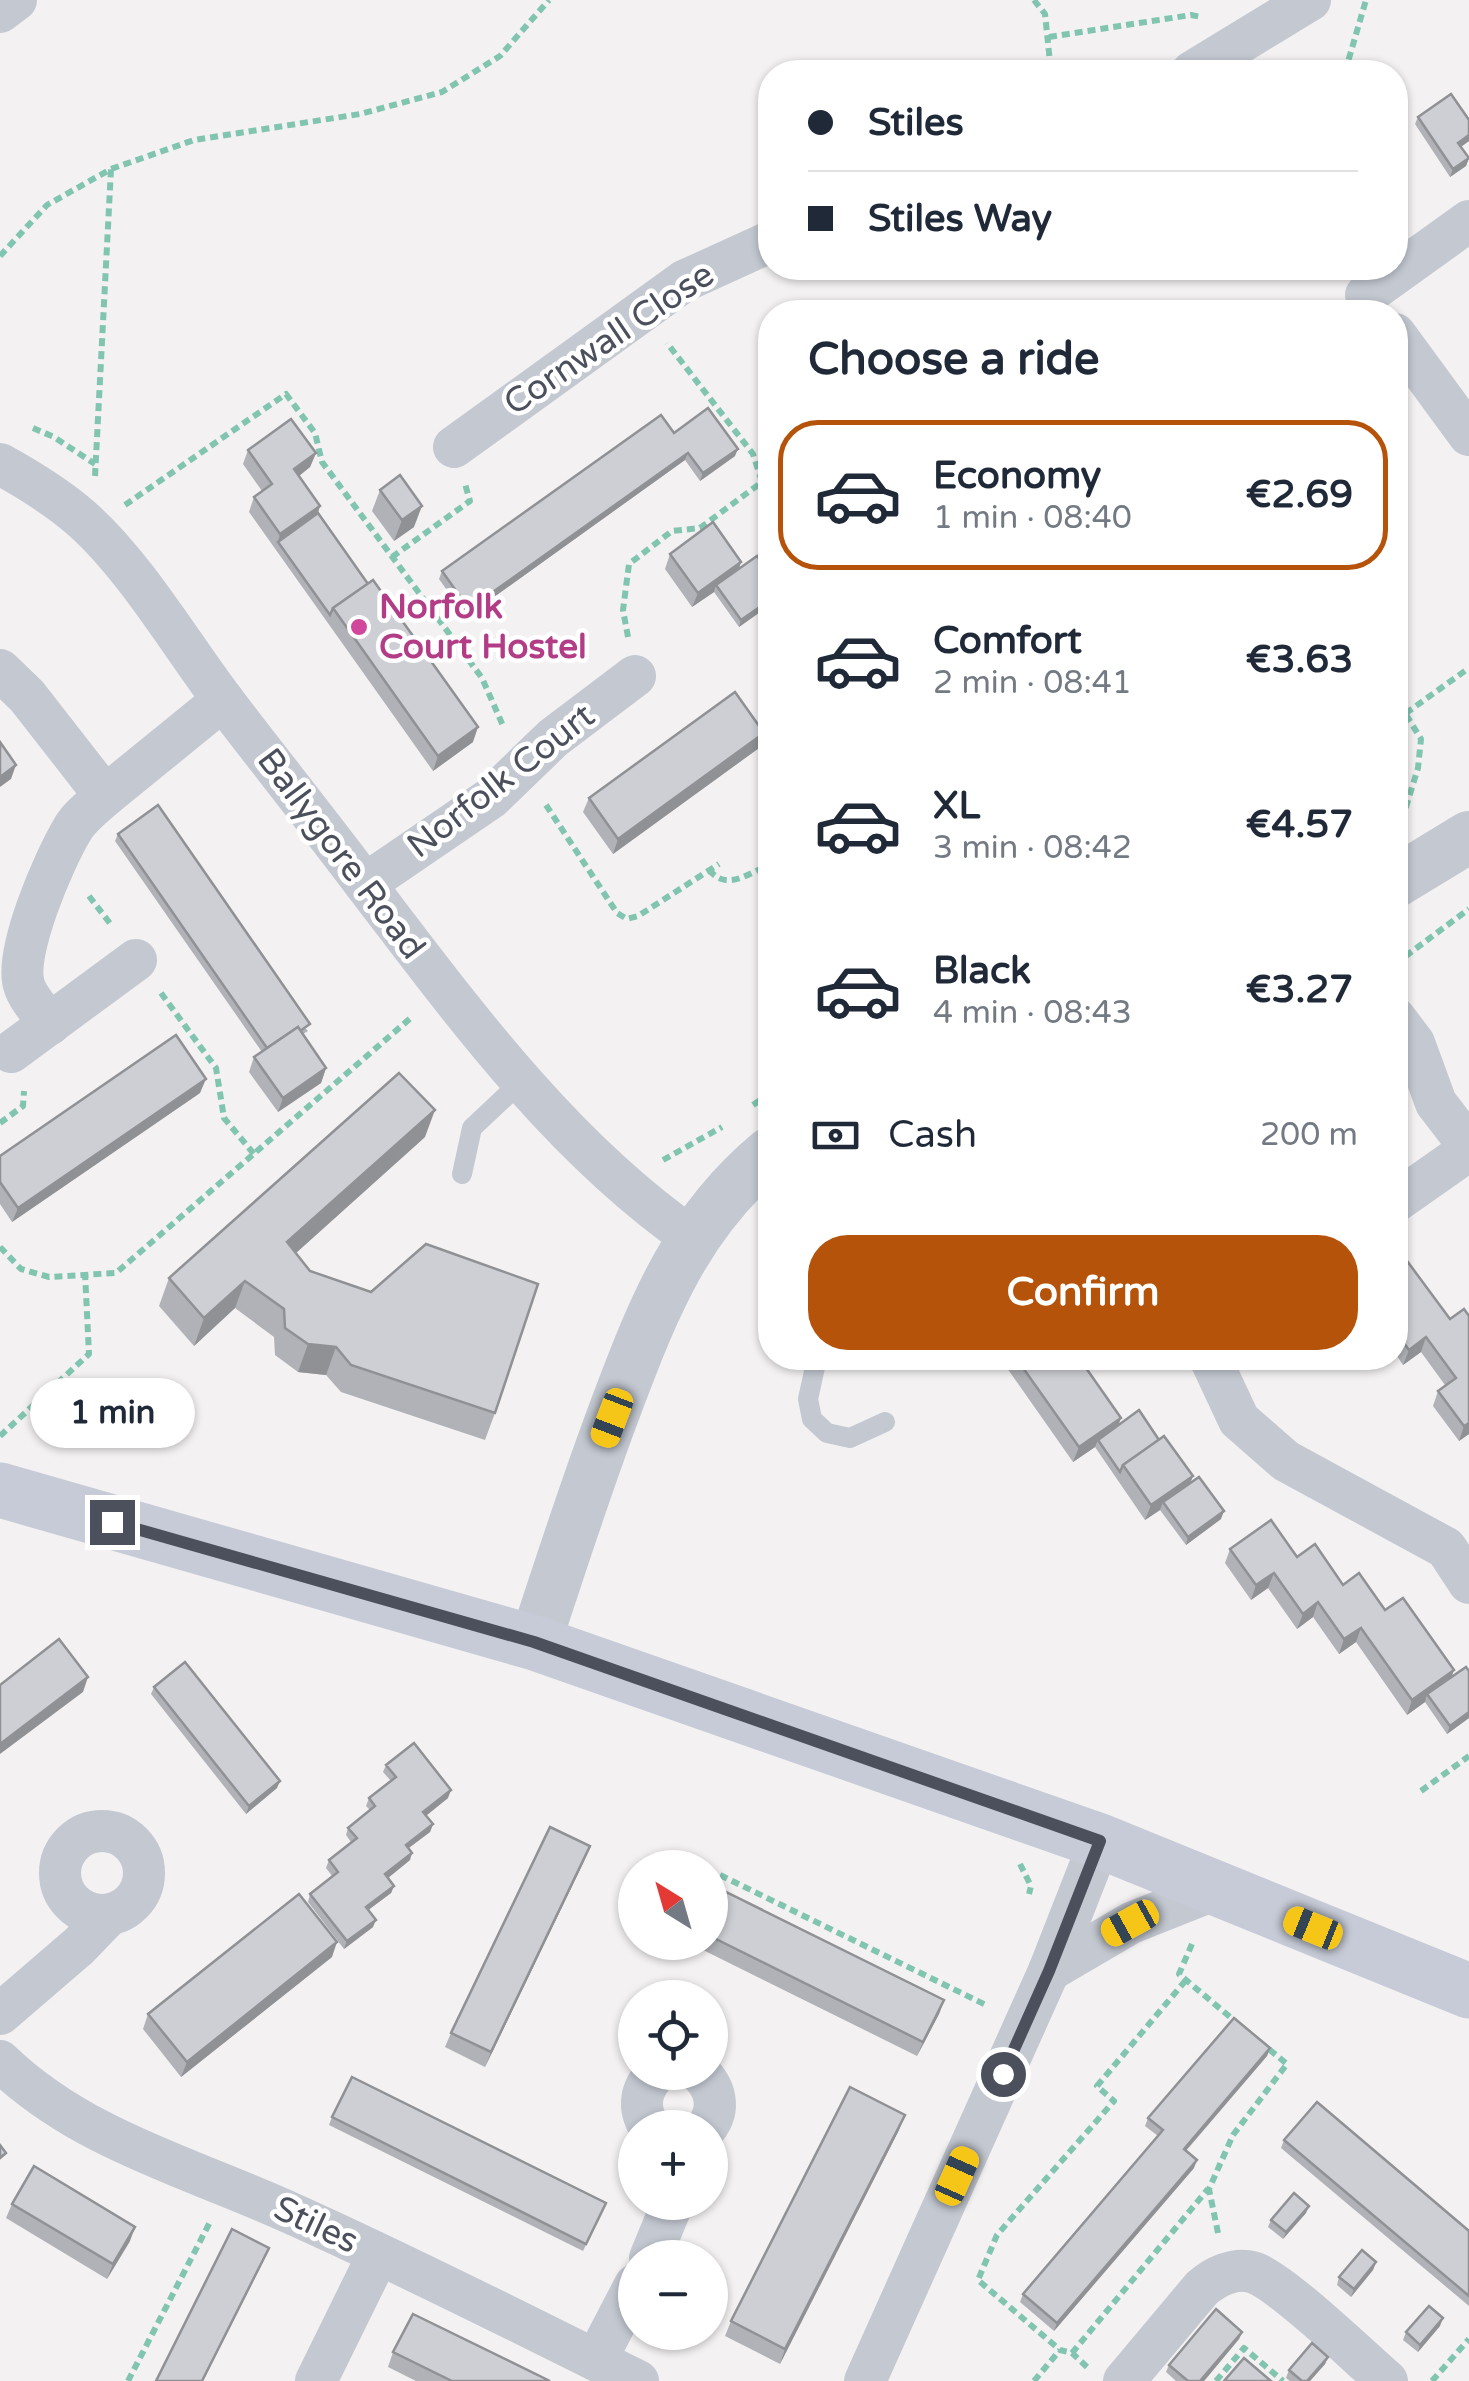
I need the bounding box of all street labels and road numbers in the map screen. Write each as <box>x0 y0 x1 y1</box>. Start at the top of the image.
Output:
street label: Cornwall Close <box>496 253 722 425</box>
street label: Norfolk Court <box>399 695 603 867</box>
street label: Ballygore Road <box>248 740 434 968</box>
street label: Stiles <box>267 2187 365 2263</box>

